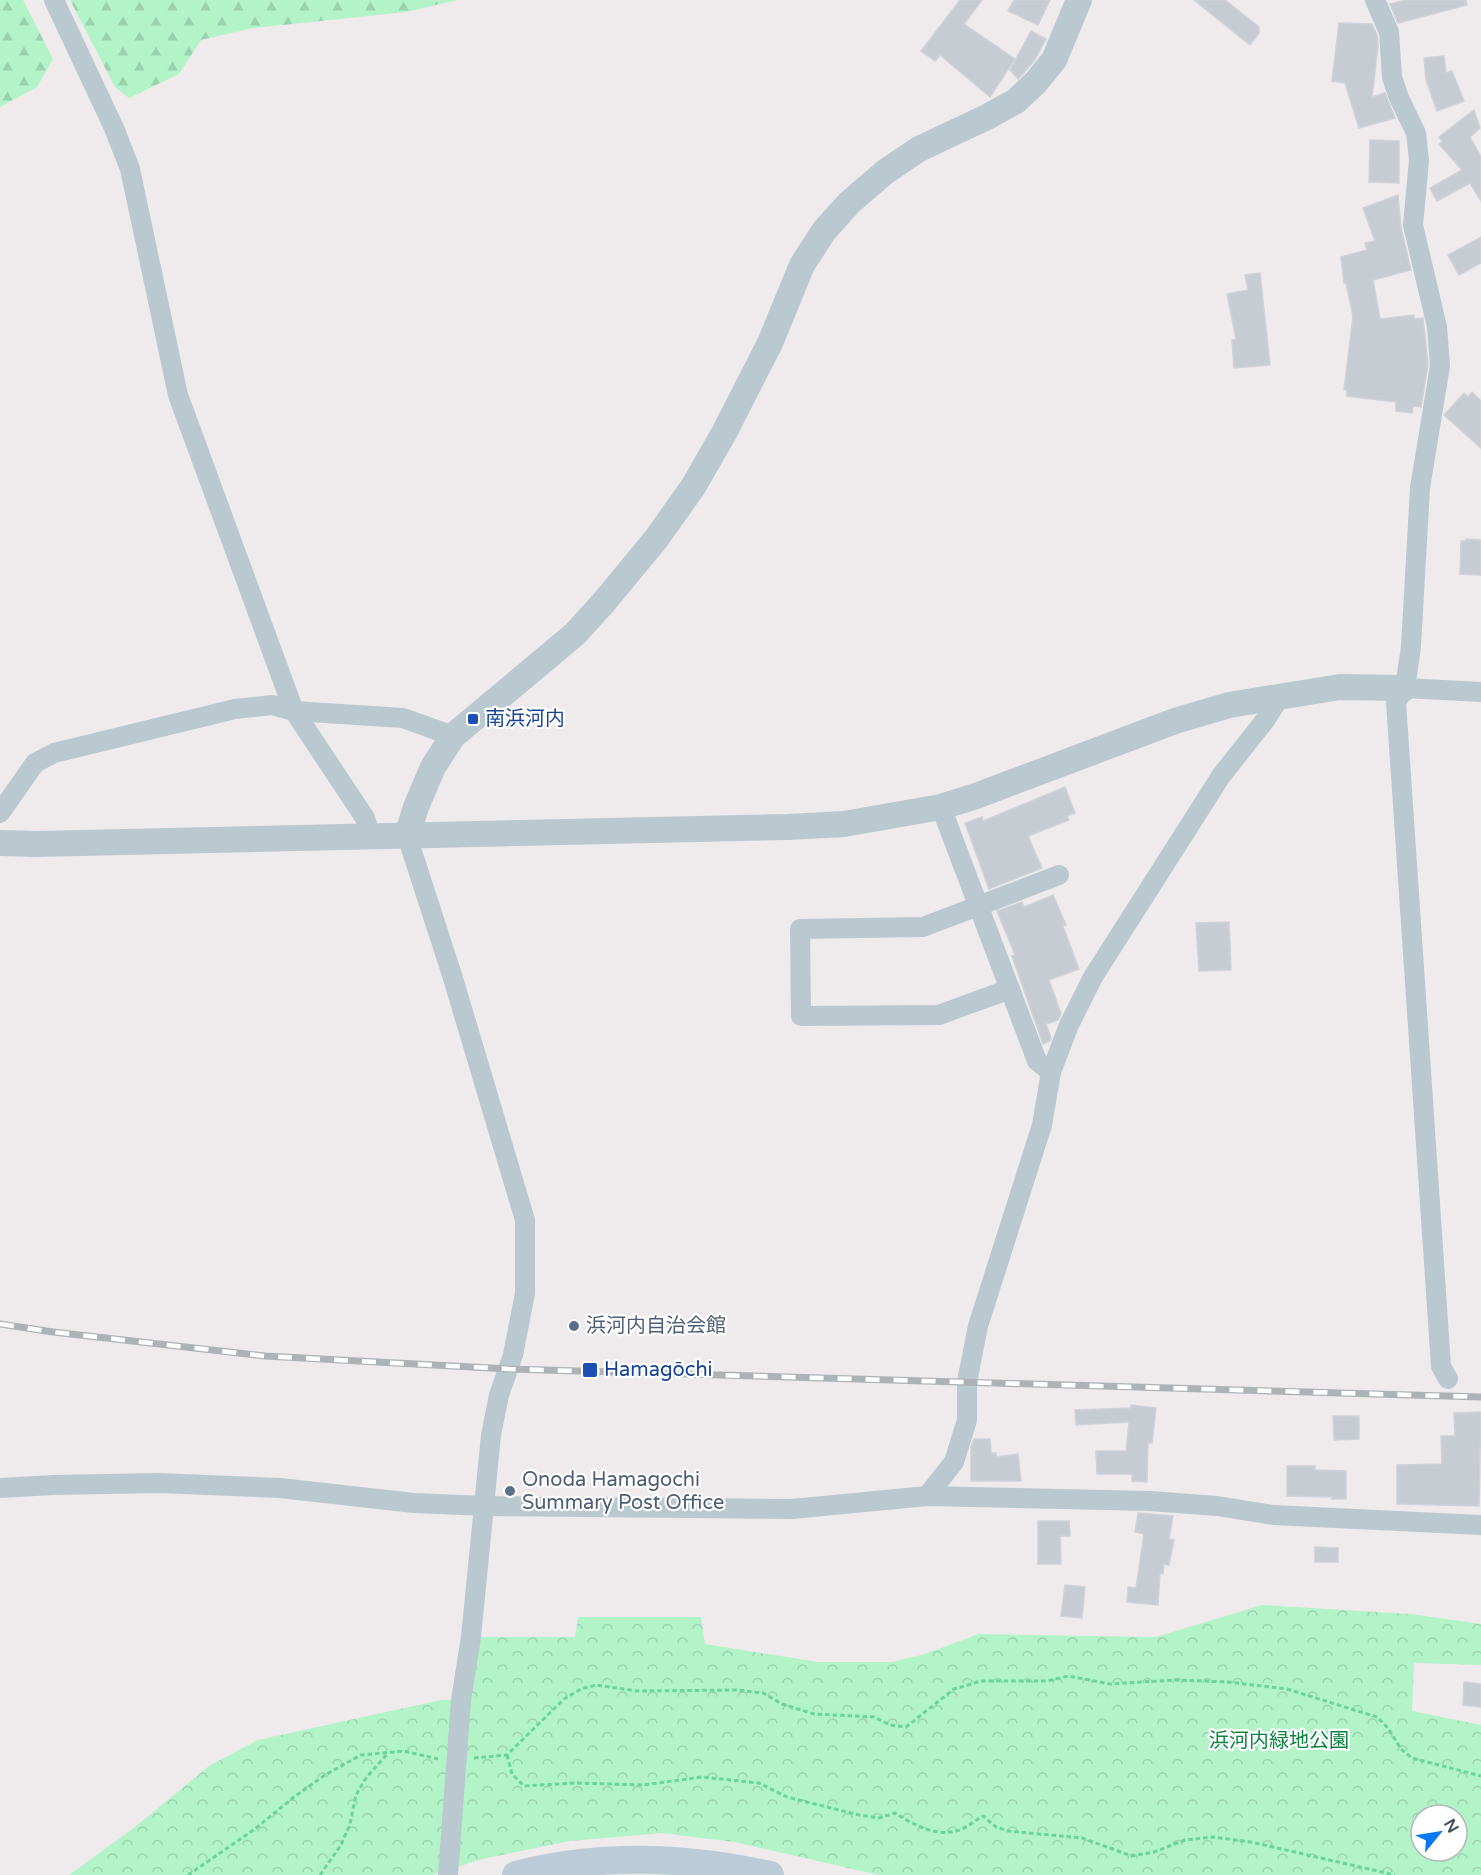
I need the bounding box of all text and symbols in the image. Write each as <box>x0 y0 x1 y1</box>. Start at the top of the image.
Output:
place label: 南浜河内 <box>485 707 565 731</box>
marker: 南浜河内 <box>466 712 480 726</box>
place label: 浜河内自治会館 <box>586 1314 726 1338</box>
marker: 浜河内自治会館 <box>567 1319 581 1333</box>
place label: Hamagōchi <box>604 1358 713 1382</box>
marker: Hamagōchi <box>581 1361 599 1379</box>
place label: Onoda Hamagochi Summary Post Office <box>522 1468 724 1515</box>
marker: Onoda Hamagochi Summary Post Office <box>503 1484 517 1498</box>
park label: 浜河内緑地公園 <box>1209 1729 1349 1753</box>
north arrow <box>1409 1803 1469 1863</box>
text: N <box>1439 1815 1463 1837</box>

